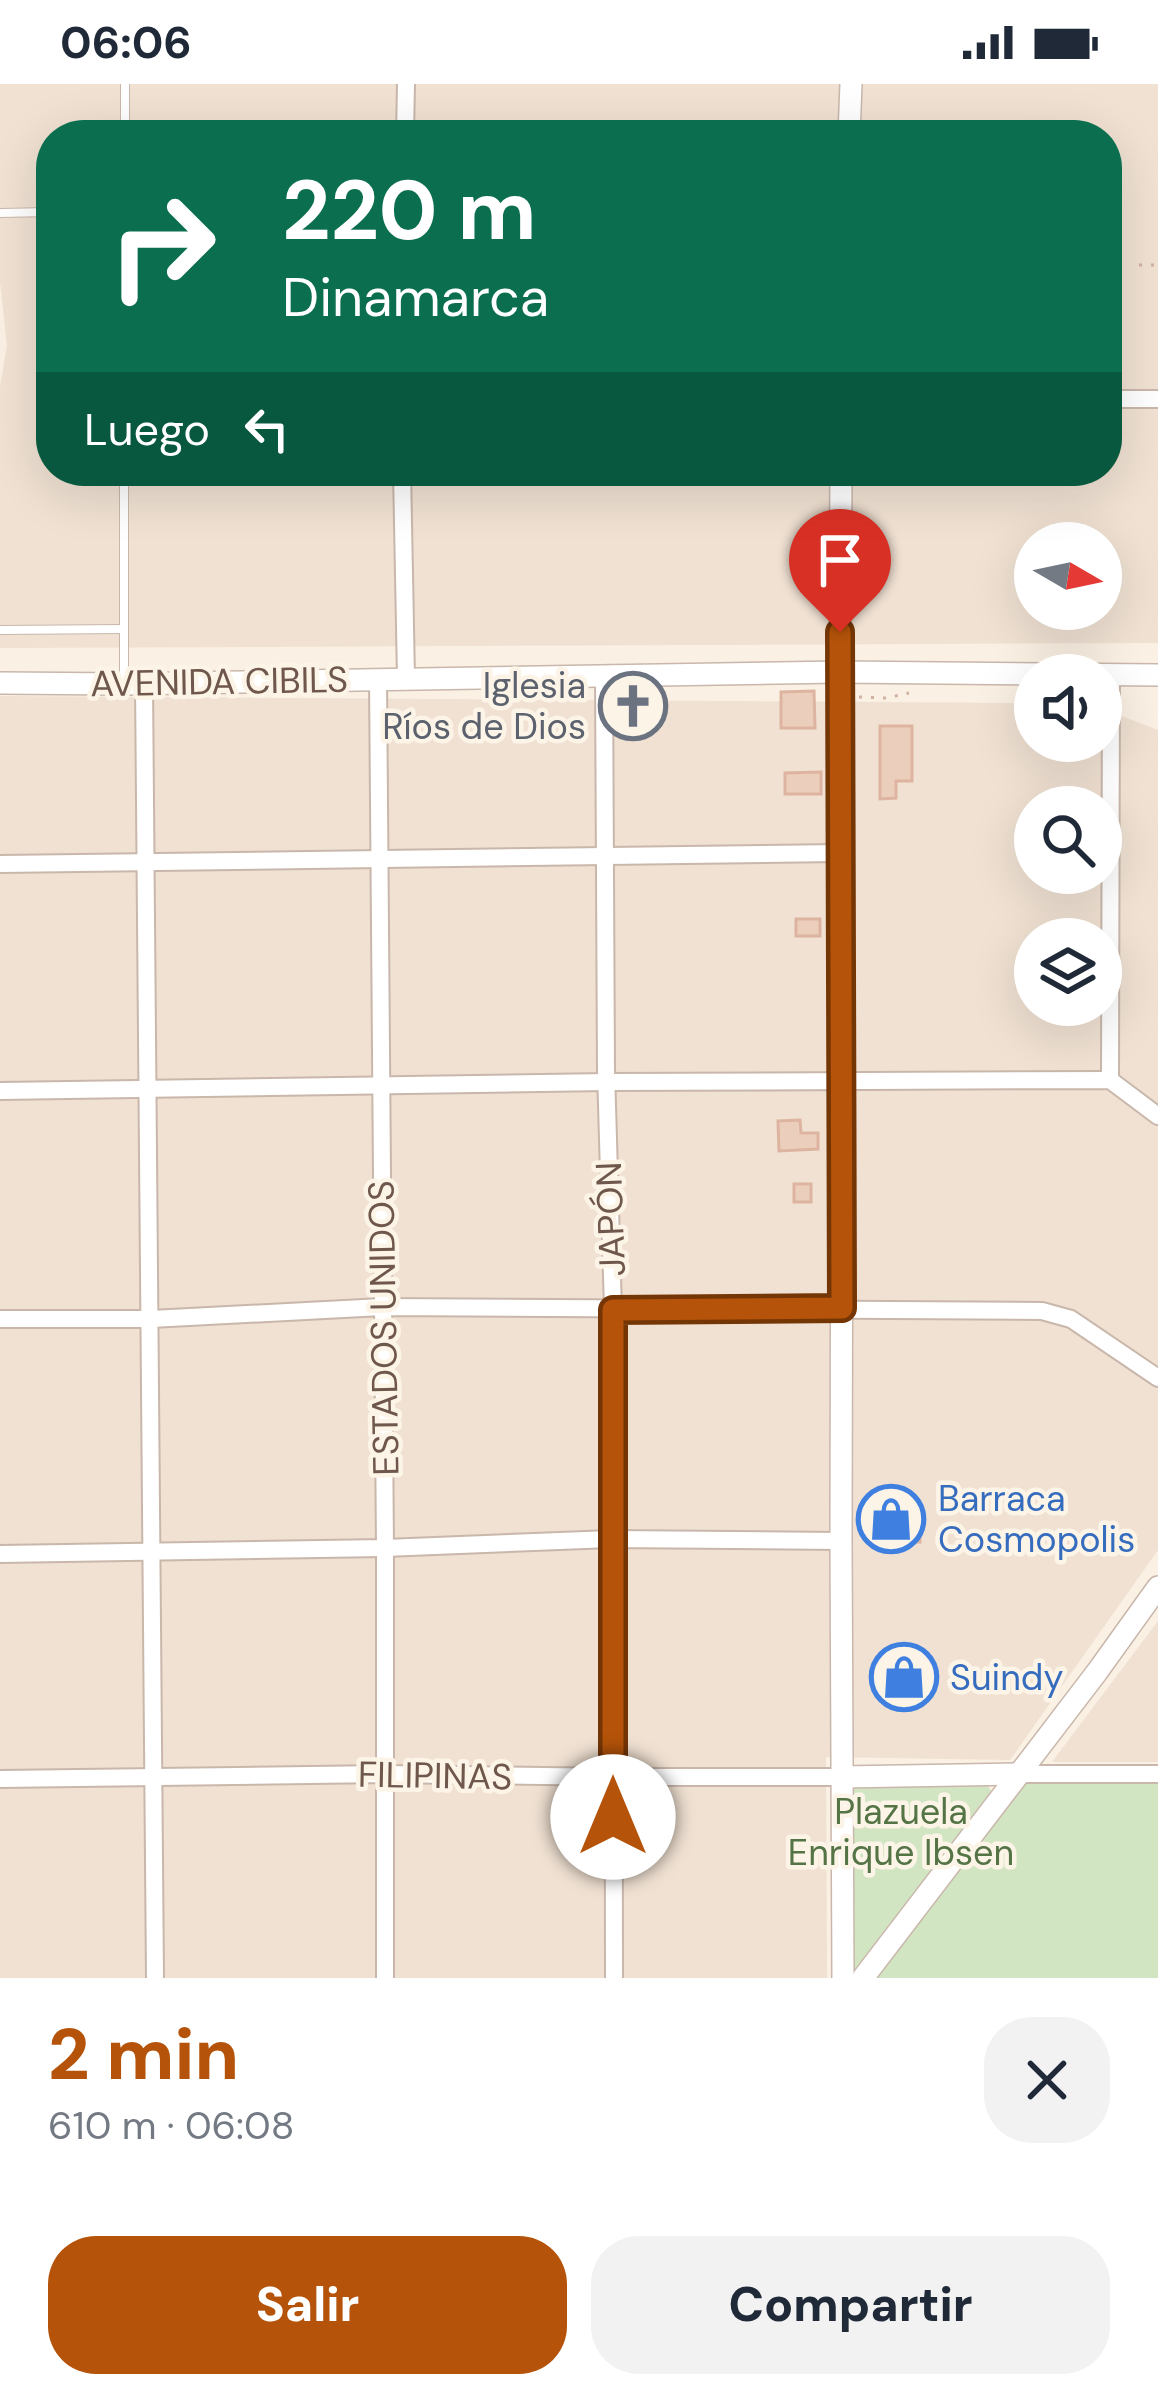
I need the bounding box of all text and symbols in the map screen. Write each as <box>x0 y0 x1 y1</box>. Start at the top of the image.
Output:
text: 06:06 <box>60 13 192 72</box>
text: 220 m <box>282 156 537 265</box>
icon: right <box>84 168 240 324</box>
text: Dinamarca <box>282 262 549 333</box>
icon: left <box>234 396 300 462</box>
text: Luego <box>84 400 210 459</box>
pin <box>789 509 891 632</box>
north arrow <box>1014 522 1122 630</box>
map controls <box>1014 522 1122 1026</box>
icon: arrive <box>807 527 873 593</box>
button: sound <box>1014 654 1122 762</box>
street label: AVENIDA CIBILS <box>90 656 348 707</box>
place label: Iglesia Ríos de Dios <box>382 662 586 750</box>
church icon: Iglesia Ríos de Dios <box>598 671 668 741</box>
button: search <box>1014 786 1122 894</box>
button: layers <box>1014 918 1122 1026</box>
street label: JAPÓN <box>585 1161 636 1277</box>
street label: ESTADOS UNIDOS <box>357 1180 410 1476</box>
place label: Barraca Cosmopolis <box>938 1475 1135 1563</box>
shop icon: Barraca Cosmopolis <box>856 1484 926 1554</box>
shop icon: Suindy <box>869 1642 939 1712</box>
place label: Suindy <box>950 1654 1063 1701</box>
street label: FILIPINAS <box>358 1751 512 1800</box>
position arrow <box>550 1754 676 1880</box>
park label: Plazuela Enrique Ibsen <box>788 1788 1014 1876</box>
text: 2 min <box>48 2008 239 2101</box>
button: close <box>984 2017 1110 2143</box>
text: 610 m · 06:08 <box>48 2100 294 2151</box>
button: Salir <box>48 2236 567 2374</box>
button: Compartir <box>591 2236 1110 2374</box>

